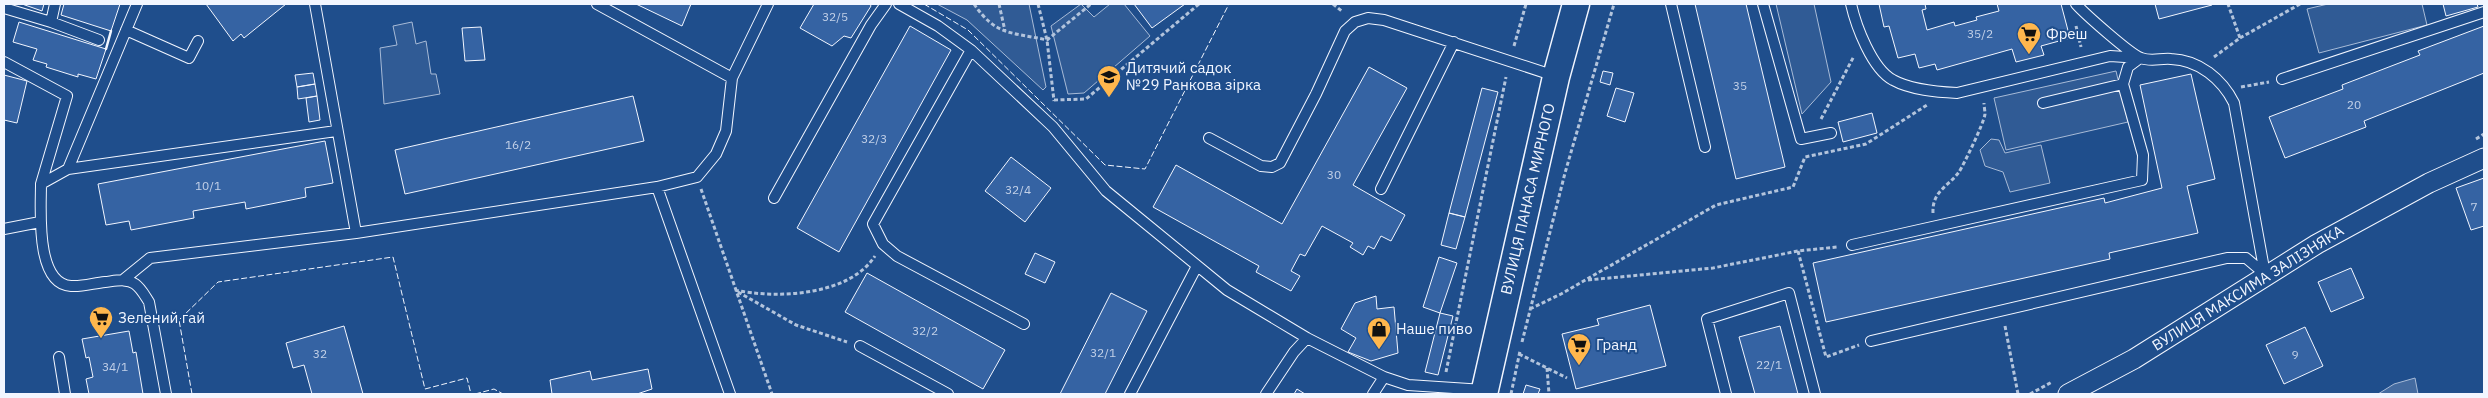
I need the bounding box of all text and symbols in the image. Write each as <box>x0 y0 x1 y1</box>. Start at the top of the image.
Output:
house number: 32/5 <box>822 9 848 24</box>
supermarket icon: Фреш <box>2016 21 2042 55</box>
place label: Фреш <box>2046 24 2088 43</box>
house number: 35/2 <box>1967 26 1993 41</box>
place label: Дитячий садок №29 Ранкова зірка <box>1126 58 1261 94</box>
school or university icon: Дитячий садок №29 Ранкова зірка <box>1096 64 1122 98</box>
house number: 35 <box>1733 78 1747 93</box>
house number: 20 <box>2347 97 2361 112</box>
street label: ВУЛИЦЯ ПАНАСА МИРНОГО <box>1496 101 1559 296</box>
house number: 32/3 <box>861 131 887 146</box>
house number: 16/2 <box>505 137 531 152</box>
house number: 30 <box>1327 167 1341 182</box>
house number: 10/1 <box>195 178 221 193</box>
house number: 32/4 <box>1005 182 1031 197</box>
house number: 7 <box>2470 199 2478 214</box>
street label: ВУЛИЦЯ МАКСИМА ЗАЛІЗНЯКА <box>2148 220 2347 355</box>
supermarket icon: Зелений гай <box>88 305 114 339</box>
place label: Зелений гай <box>118 308 205 327</box>
shop icon: Наше пиво <box>1366 316 1392 350</box>
place label: Наше пиво <box>1396 319 1473 338</box>
house number: 32/2 <box>912 323 938 338</box>
supermarket icon: Гранд <box>1566 332 1592 366</box>
place label: Гранд <box>1596 335 1637 354</box>
house number: 32/1 <box>1090 345 1116 360</box>
house number: 32 <box>313 346 327 361</box>
house number: 9 <box>2291 347 2299 362</box>
house number: 22/1 <box>1756 357 1782 372</box>
house number: 34/1 <box>102 359 128 374</box>

